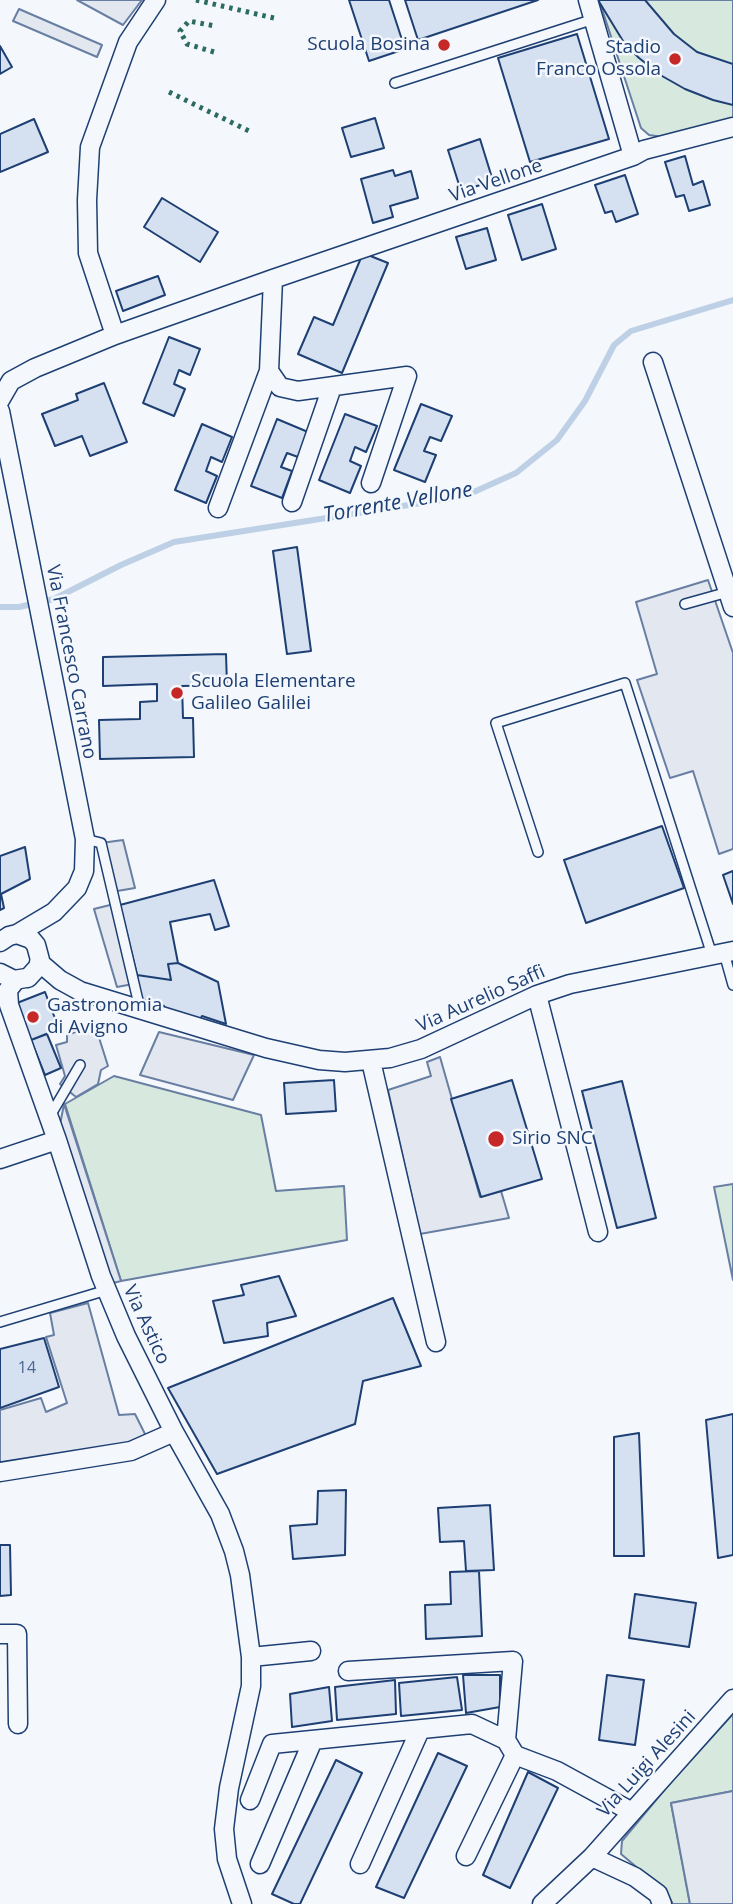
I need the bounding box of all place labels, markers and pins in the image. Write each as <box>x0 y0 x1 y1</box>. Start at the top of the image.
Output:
place label: Scuola Bosina <box>307 34 430 56</box>
marker: Scuola Bosina <box>436 37 452 53</box>
place label: Stadio Franco Ossola <box>536 37 661 81</box>
marker: Stadio Franco Ossola <box>667 51 683 67</box>
place label: Scuola Elementare Galileo Galilei <box>191 671 356 715</box>
marker: Scuola Elementare Galileo Galilei <box>169 685 185 701</box>
place label: Gastronomia di Avigno <box>47 995 162 1039</box>
marker: Gastronomia di Avigno <box>25 1009 41 1025</box>
place label: Sirio SNC <box>512 1128 593 1150</box>
marker: Sirio SNC <box>486 1129 506 1149</box>

